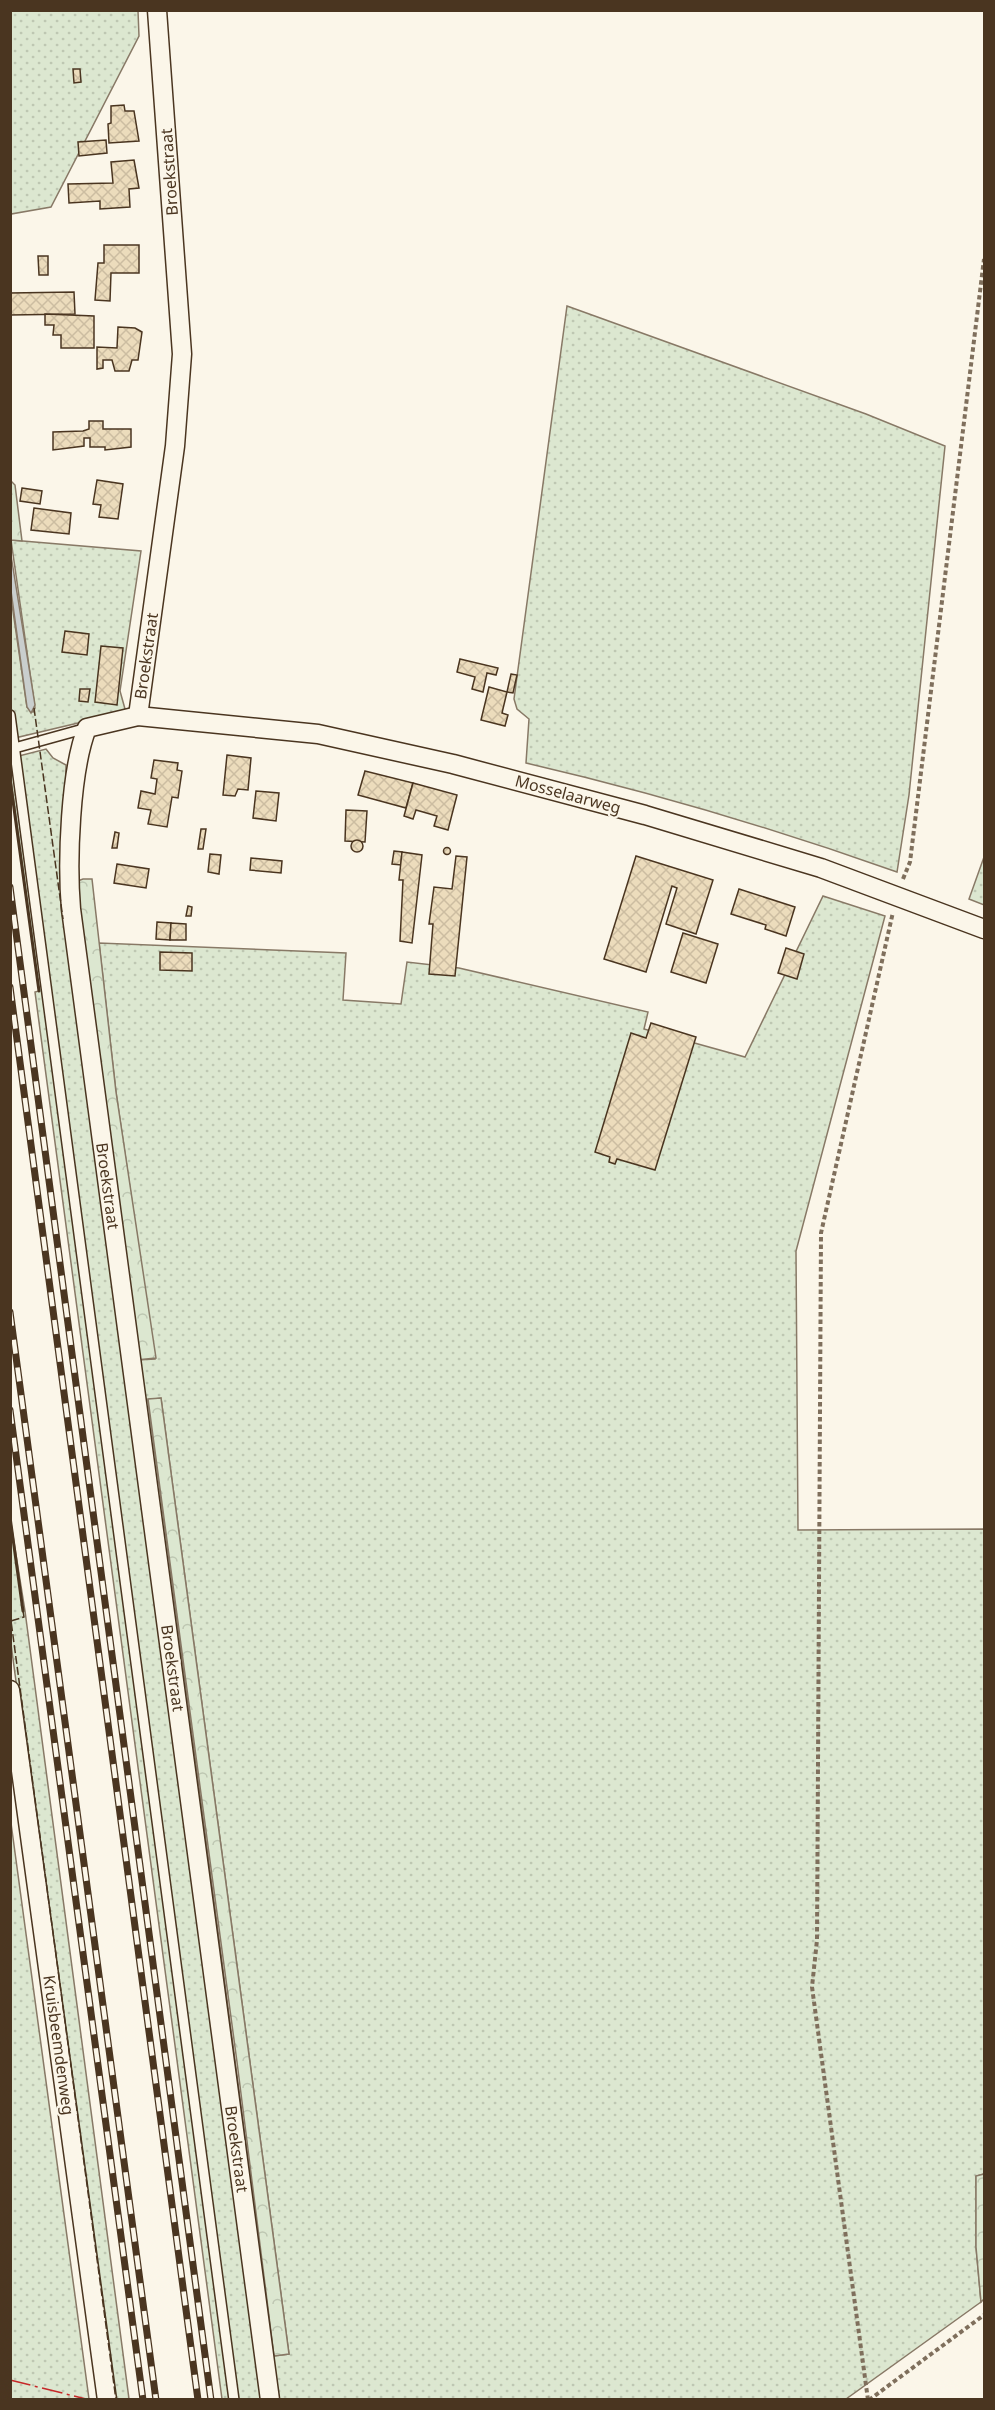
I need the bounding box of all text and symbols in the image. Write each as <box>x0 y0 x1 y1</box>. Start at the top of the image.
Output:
street label: Broekstraat <box>155 127 183 216</box>
street label: Broekstraat <box>129 611 163 701</box>
street label: Mosselaarweg <box>513 769 623 819</box>
street label: Broekstraat <box>91 1141 125 1231</box>
street label: Broekstraat <box>156 1623 190 1713</box>
street label: Kruisbeemdenweg <box>38 1974 80 2116</box>
street label: Broekstraat <box>220 2104 254 2194</box>

